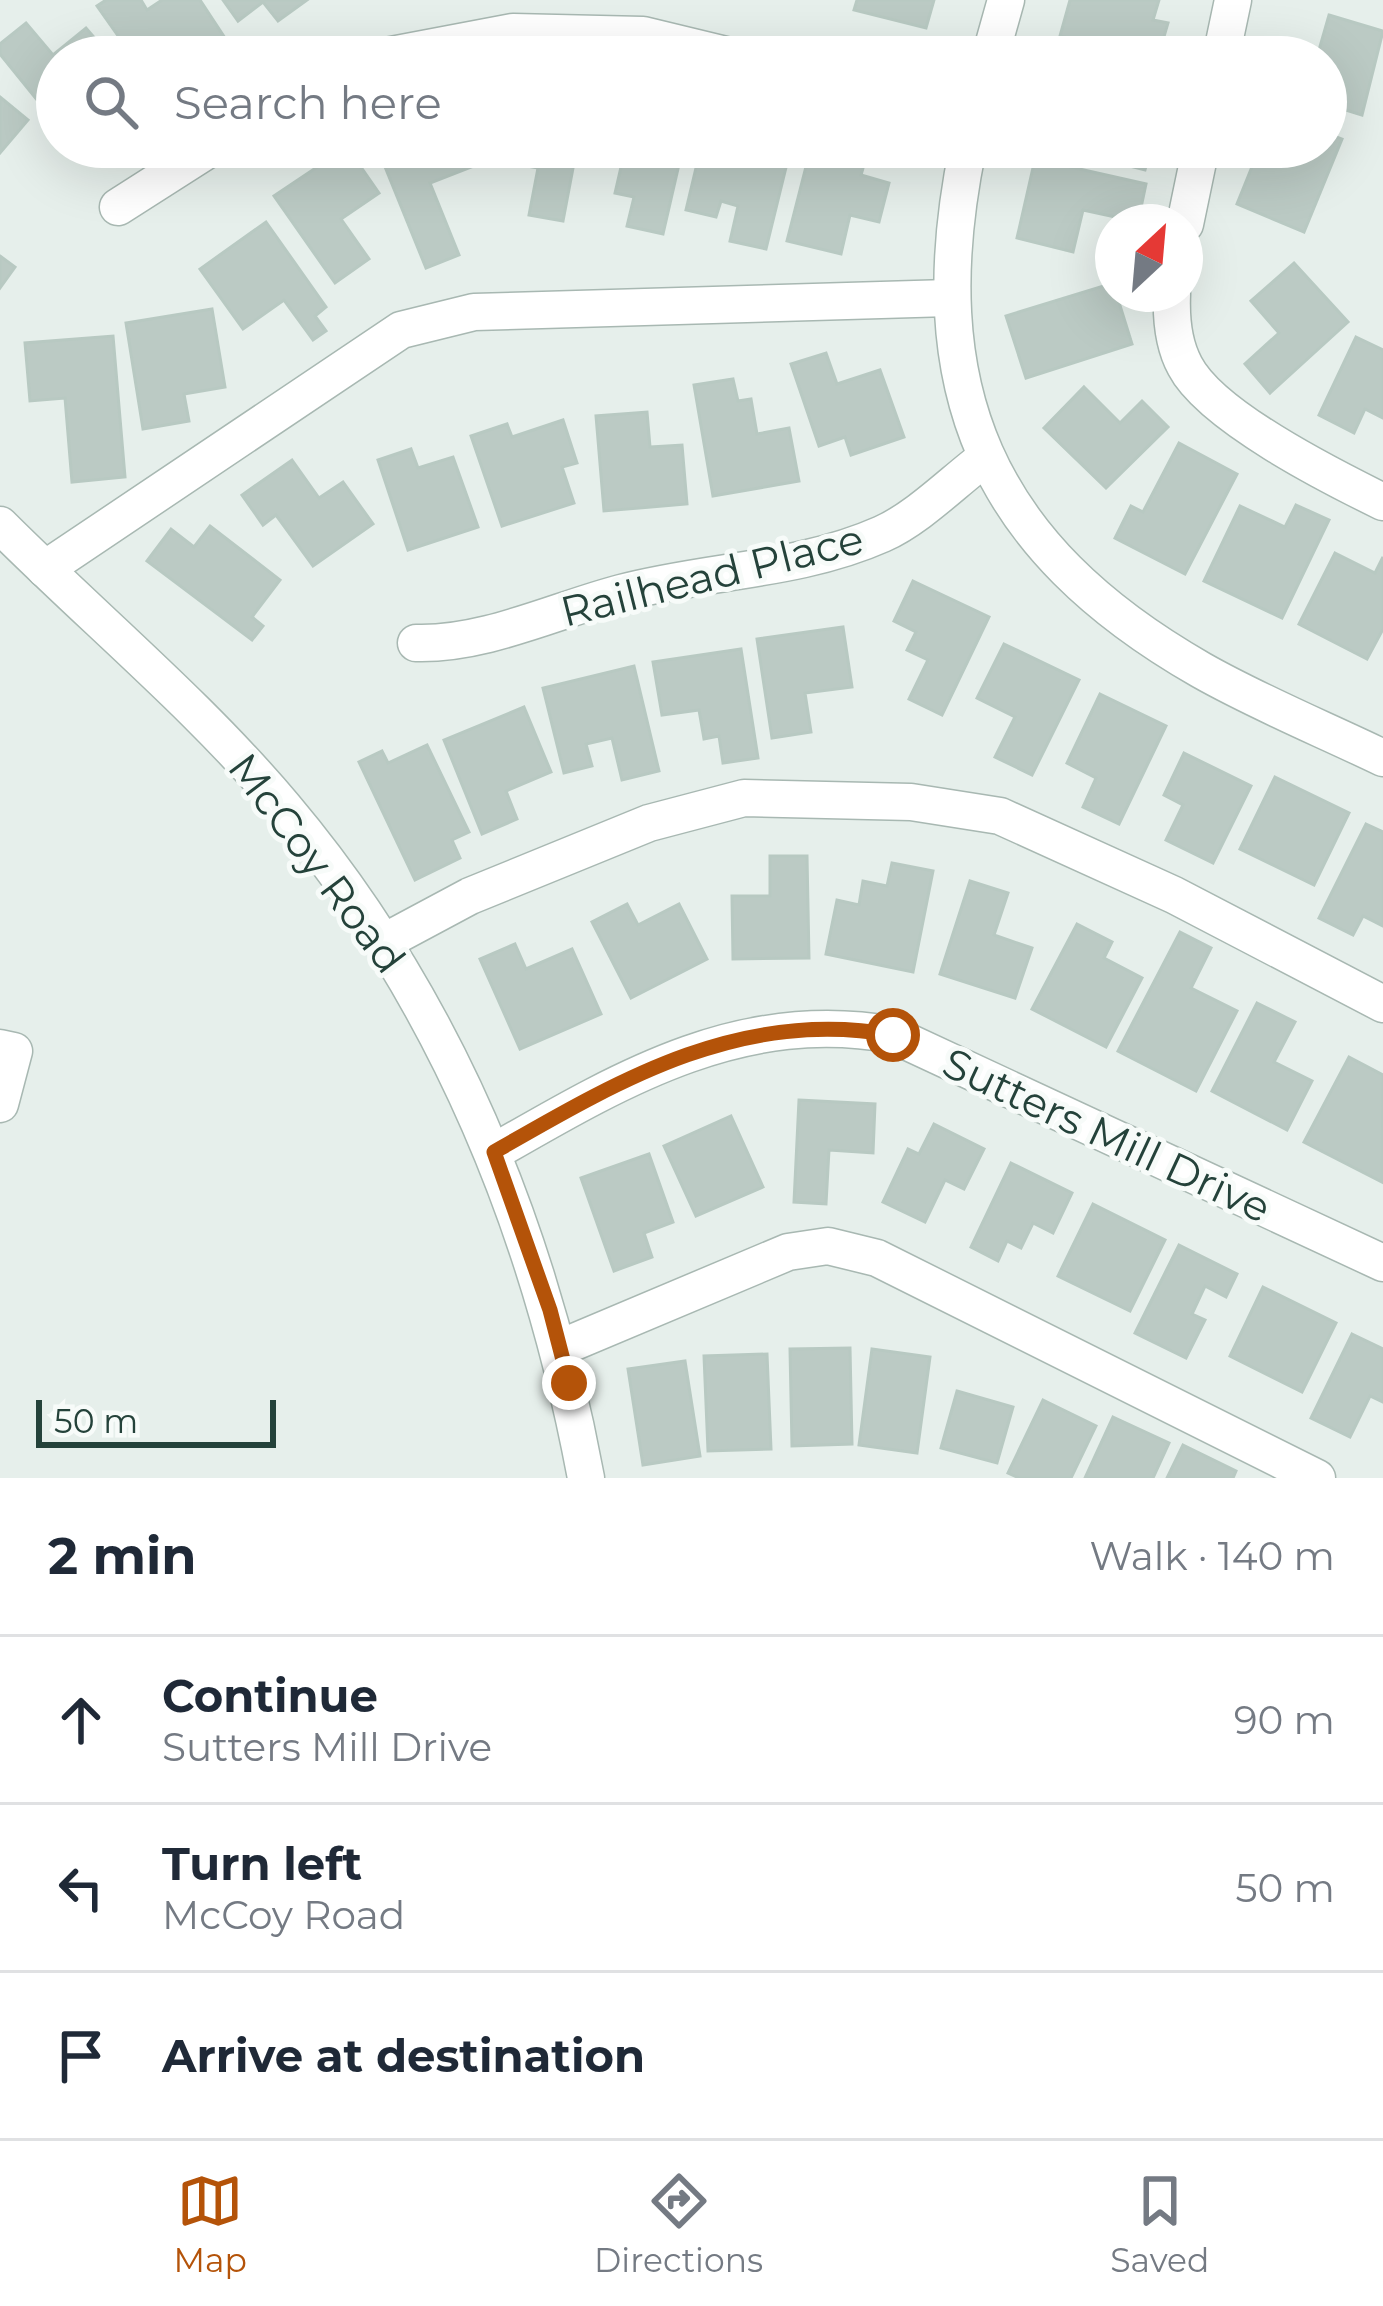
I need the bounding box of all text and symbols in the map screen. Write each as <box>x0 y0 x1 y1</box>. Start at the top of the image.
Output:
search box <box>36 36 1347 168</box>
icon: search <box>78 69 144 135</box>
text: Search here <box>174 75 442 130</box>
north arrow <box>1095 204 1203 312</box>
street label: Railhead Place <box>555 512 869 638</box>
street label: McCoy Road <box>217 743 417 983</box>
route start <box>866 1008 920 1062</box>
street label: Sutters Mill Drive <box>935 1036 1279 1234</box>
route end <box>542 1356 596 1410</box>
scale bar <box>36 1394 276 1447</box>
text: 50 m <box>54 1401 138 1441</box>
text: 2 min <box>48 1525 197 1587</box>
text: Walk · 140 m <box>1089 1532 1335 1580</box>
text: Continue <box>162 1668 378 1723</box>
icon: ahead <box>48 1687 114 1753</box>
text: 90 m <box>1234 1696 1335 1744</box>
text: Sutters Mill Drive <box>162 1723 492 1771</box>
text: Turn left <box>162 1836 362 1891</box>
icon: left <box>48 1855 114 1921</box>
text: 50 m <box>1236 1864 1335 1912</box>
text: McCoy Road <box>162 1891 405 1939</box>
icon: arrive <box>48 2023 114 2089</box>
text: Arrive at destination <box>162 2028 645 2083</box>
tab: Map <box>174 2168 247 2280</box>
tab: Directions <box>594 2168 763 2280</box>
tab: Saved <box>1110 2168 1209 2280</box>

